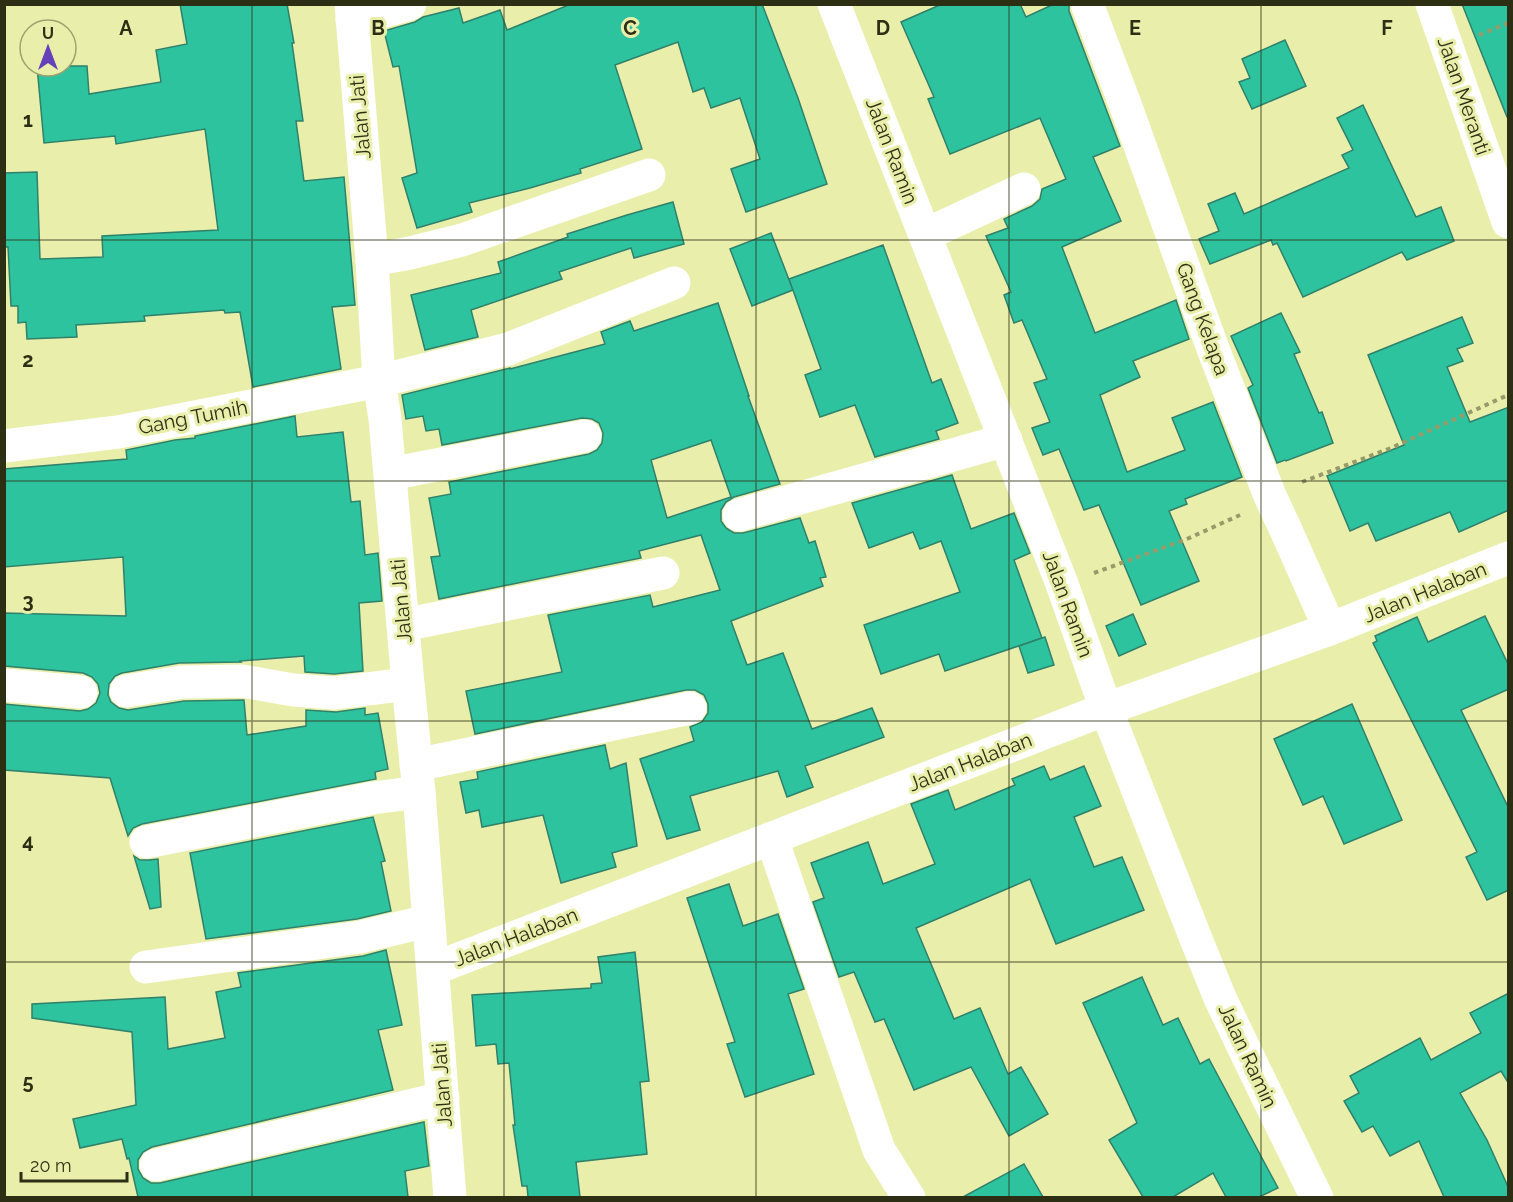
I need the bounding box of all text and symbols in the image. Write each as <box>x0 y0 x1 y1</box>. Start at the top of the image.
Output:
text: A <box>119 16 133 40</box>
text: B <box>371 16 385 40</box>
text: C <box>623 16 637 40</box>
text: D <box>876 16 890 40</box>
text: E <box>1129 16 1141 40</box>
text: F <box>1381 16 1393 40</box>
north arrow <box>18 18 78 78</box>
text: U <box>42 24 54 43</box>
street label: Jalan Meranti <box>1433 34 1495 158</box>
street label: Jalan Jati <box>344 74 376 160</box>
street label: Jalan Ramin <box>861 95 923 207</box>
text: 1 <box>23 108 33 132</box>
street label: Gang Kelapa <box>1172 259 1234 379</box>
text: 2 <box>22 348 34 372</box>
street label: Gang Tumih <box>136 395 250 439</box>
street label: Jalan Ramin <box>1038 547 1098 661</box>
street label: Jalan Halaban <box>1360 556 1490 628</box>
street label: Jalan Jati <box>385 558 417 644</box>
text: 3 <box>22 589 34 613</box>
street label: Jalan Halaban <box>905 727 1035 797</box>
text: 4 <box>22 829 34 853</box>
street label: Jalan Halaban <box>451 902 581 972</box>
street label: Jalan Ramin <box>1214 1000 1282 1112</box>
street label: Jalan Jati <box>427 1042 457 1128</box>
text: 5 <box>22 1070 34 1094</box>
scale bar <box>21 1145 128 1183</box>
text: 20 m <box>30 1155 72 1176</box>

